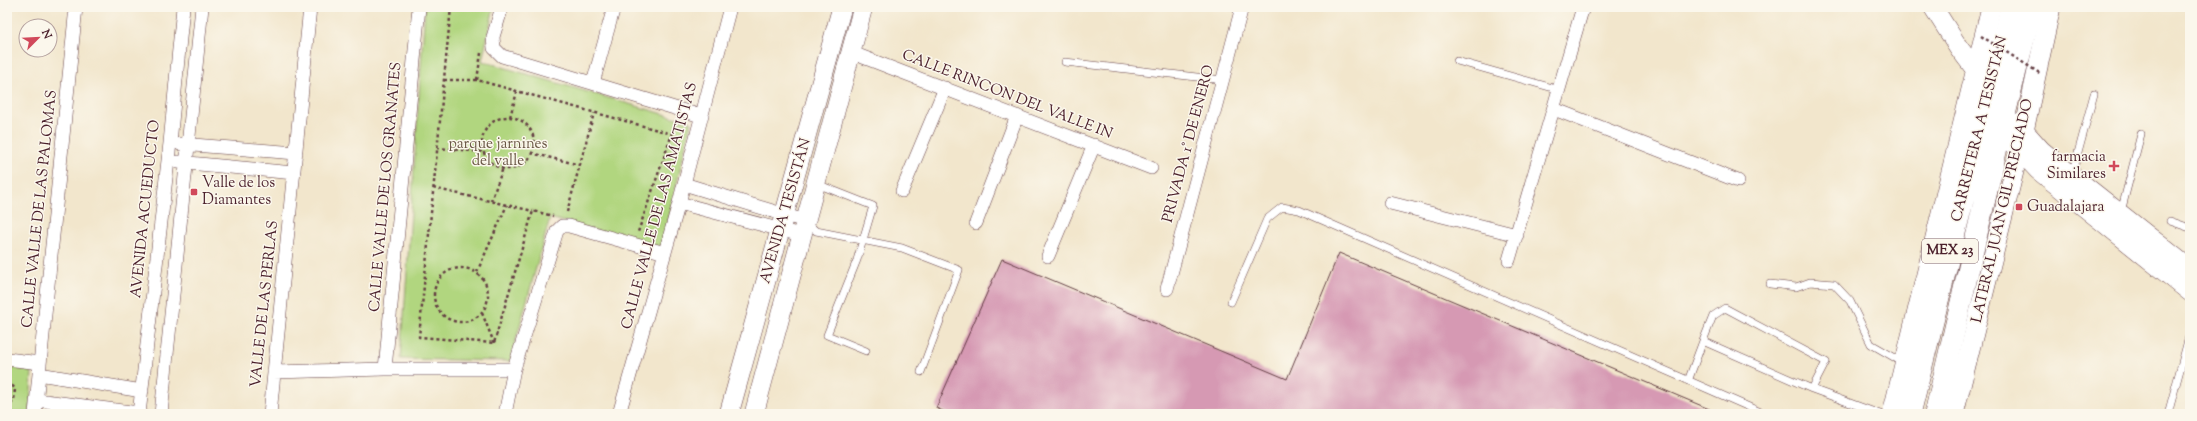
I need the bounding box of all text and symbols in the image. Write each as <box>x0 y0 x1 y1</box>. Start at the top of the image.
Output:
north arrow <box>18 18 58 58</box>
text: N <box>37 26 55 42</box>
street label: CARRETERA A TESISTÁN <box>1946 33 2013 224</box>
street label: CALLE RINCON DEL VALLE IN <box>899 45 1115 145</box>
street label: CALLE VALLE DE LOS GRANATES <box>365 61 407 313</box>
street label: PRIVADA 1° DE ENERO <box>1158 63 1220 225</box>
street label: CALLE VALLE DE LAS AMATISTAS <box>617 80 703 332</box>
street label: CALLE VALLE DE LAS PALOMAS <box>17 89 63 329</box>
street label: LATERAL JUAN GIL PRECIADO <box>1967 97 2039 325</box>
street label: AVENIDA ACUEDUCTO <box>126 119 166 299</box>
park label: parque jarnines del valle <box>449 134 548 172</box>
street label: AVENIDA TESISTÁN <box>754 136 817 286</box>
place label: farmacia Similares <box>2047 147 2106 185</box>
marker: farmacia Similares <box>2109 161 2119 171</box>
place label: Valle de los Diamantes <box>202 173 275 211</box>
marker: Valle de los Diamantes <box>189 187 199 197</box>
place label: Guadalajara <box>2027 197 2104 218</box>
marker: Guadalajara <box>2014 202 2024 212</box>
street label: VALLE DE LAS PERLAS <box>246 219 284 389</box>
road number: MEX 23 <box>1922 239 1978 263</box>

